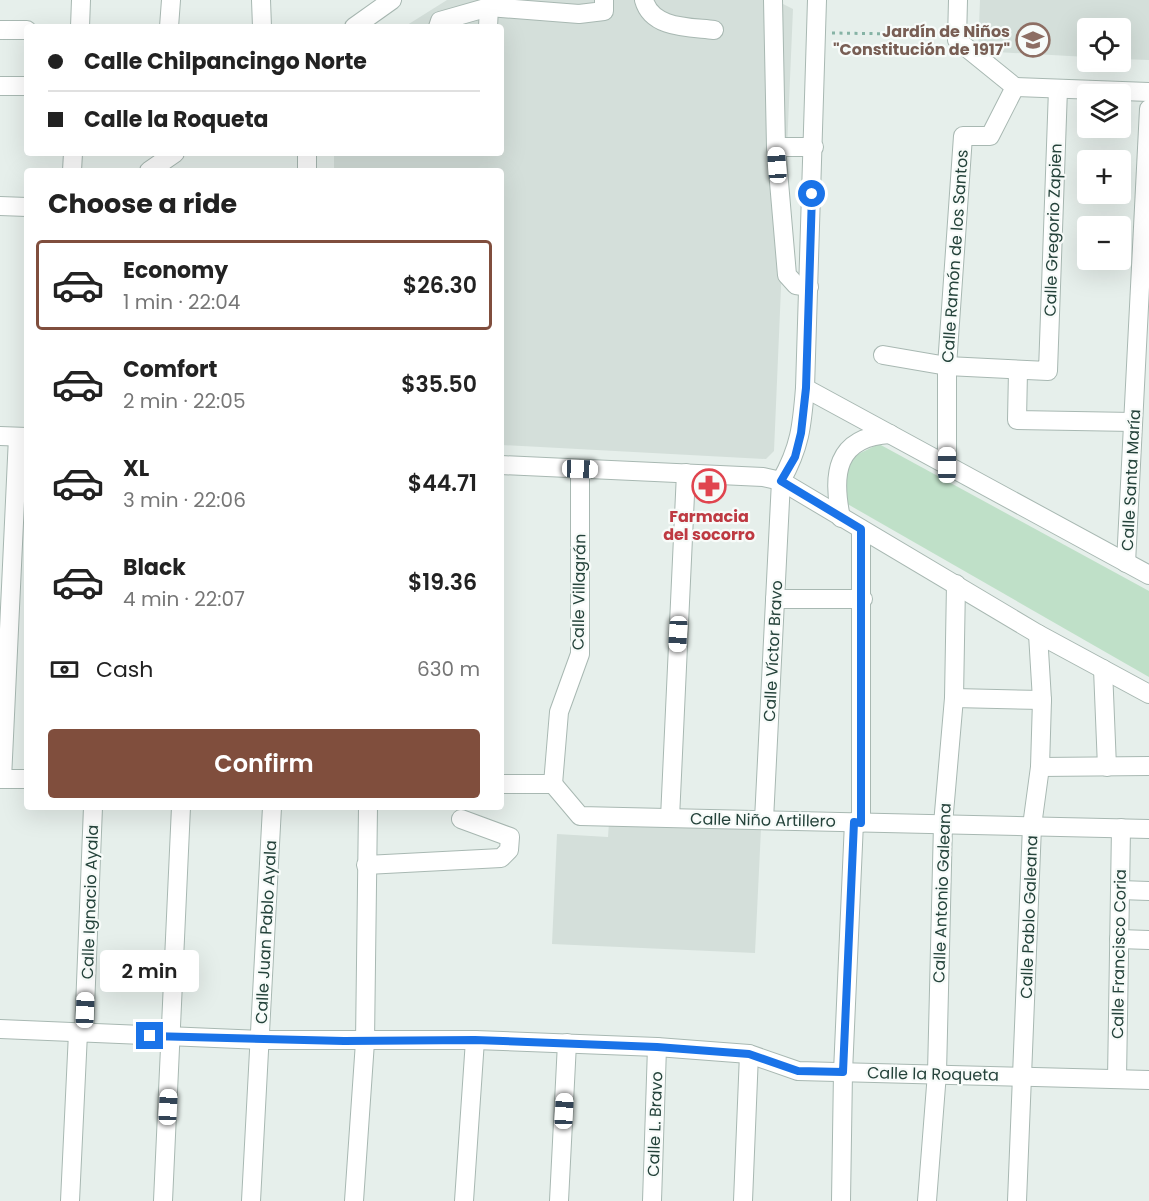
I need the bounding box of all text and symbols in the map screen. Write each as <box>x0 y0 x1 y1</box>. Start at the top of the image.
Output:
map controls <box>1077 18 1131 270</box>
button: locate <box>1077 18 1131 72</box>
place label: Jardín de Niños "Constitución de 1917" <box>833 20 1010 61</box>
school or university icon: Jardín de Niños "Constitución de 1917" <box>1015 22 1051 58</box>
text: Calle Chilpancingo Norte <box>84 46 367 77</box>
button: layers <box>1077 84 1131 138</box>
text: Calle la Roqueta <box>84 104 269 135</box>
street label: Calle Gregorio Zapien <box>1038 143 1068 317</box>
car <box>767 146 787 184</box>
street label: Calle Ramón de los Santos <box>936 149 974 363</box>
button: + <box>1077 150 1131 204</box>
route start <box>798 180 825 207</box>
text: Choose a ride <box>48 185 237 222</box>
button: − <box>1077 216 1131 270</box>
text: Economy <box>123 255 228 286</box>
icon: car <box>51 258 105 312</box>
text: $26.30 <box>403 270 477 301</box>
text: 1 min · 22:04 <box>123 288 240 316</box>
text: Comfort <box>123 354 217 385</box>
icon: car <box>51 357 105 411</box>
text: $35.50 <box>401 369 477 400</box>
text: 2 min · 22:05 <box>123 387 245 415</box>
street label: Calle Santa María <box>1116 409 1146 551</box>
car <box>938 447 956 483</box>
text: XL <box>123 453 149 484</box>
icon: car <box>51 456 105 510</box>
car <box>562 459 598 479</box>
text: $44.71 <box>408 468 477 499</box>
pharmacy icon: Farmacia del socorro <box>691 468 727 504</box>
text: 3 min · 22:06 <box>123 486 246 514</box>
place label: Farmacia del socorro <box>663 505 755 546</box>
street label: Calle Villagrán <box>566 534 592 650</box>
text: Black <box>123 552 186 583</box>
icon: car <box>51 555 105 609</box>
text: $19.36 <box>408 567 477 598</box>
street label: Calle Víctor Bravo <box>758 580 788 722</box>
text: 4 min · 22:07 <box>123 585 245 613</box>
car <box>668 616 688 652</box>
icon: cash <box>48 653 81 686</box>
text: Cash <box>96 654 153 685</box>
text: 630 m <box>417 655 480 683</box>
button: Confirm <box>48 729 480 798</box>
street label: Calle Antonio Galeana <box>927 803 957 983</box>
street label: Calle Niño Artillero <box>690 807 836 833</box>
street label: Calle Ignacio Ayala <box>76 824 104 980</box>
street label: Calle Pablo Galeana <box>1015 835 1043 999</box>
street label: Calle Juan Pablo Ayala <box>250 840 282 1024</box>
street label: Calle Francisco Coria <box>1106 869 1132 1039</box>
callout: 2 min <box>100 949 200 991</box>
text: 2 min <box>122 957 177 985</box>
car <box>75 992 95 1028</box>
route end <box>136 1022 163 1049</box>
street label: Calle la Roqueta <box>867 1061 999 1087</box>
street label: Calle L. Bravo <box>642 1071 668 1177</box>
car <box>158 1089 178 1125</box>
car <box>554 1093 574 1129</box>

